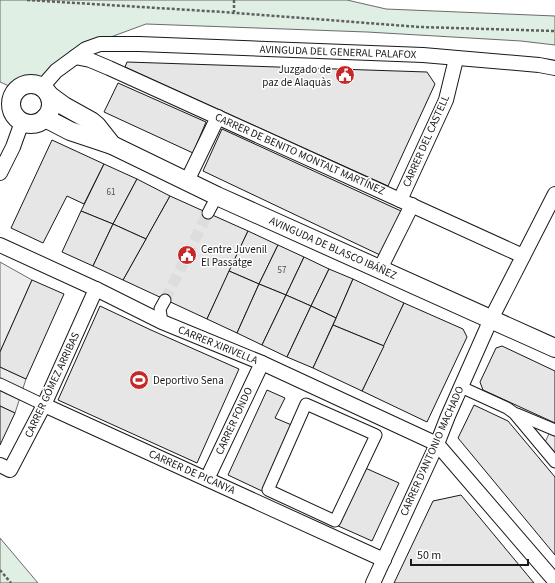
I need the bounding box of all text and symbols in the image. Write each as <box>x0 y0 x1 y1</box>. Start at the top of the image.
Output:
street label: AVINGUDA DEL GENERAL PALAFOX <box>259 42 417 62</box>
place label: Juzgado de paz de Alaquàs <box>262 62 332 90</box>
public building icon: Juzgado de paz de Alaquàs <box>334 64 356 86</box>
street label: CARRER DEL CASTELL <box>399 92 453 189</box>
street label: CARRER DE BENITO MONTALT MARTÍNEZ <box>212 110 388 198</box>
house number: 61 <box>107 186 115 199</box>
street label: AVINGUDA DE BLASCO IBÁÑEZ <box>267 213 399 283</box>
place label: Centre Juvenil El Passatge <box>201 242 267 270</box>
public building icon: Centre Juvenil El Passatge <box>176 244 198 266</box>
house number: 57 <box>278 264 287 277</box>
street label: CARRER XIRIVELLA <box>176 322 260 368</box>
street label: CARRER GÓMEZ ARRIBAS <box>21 330 83 440</box>
sports icon: Deportivo Sena <box>128 369 150 391</box>
place label: Deportivo Sena <box>153 373 224 388</box>
street label: CARRER D'ANTONIO MACHADO <box>397 384 467 518</box>
street label: CARRER FONDO <box>212 385 256 457</box>
street label: CARRER DE PICANYA <box>146 446 238 498</box>
scale bar <box>411 541 528 567</box>
text: 50 m <box>417 547 441 564</box>

